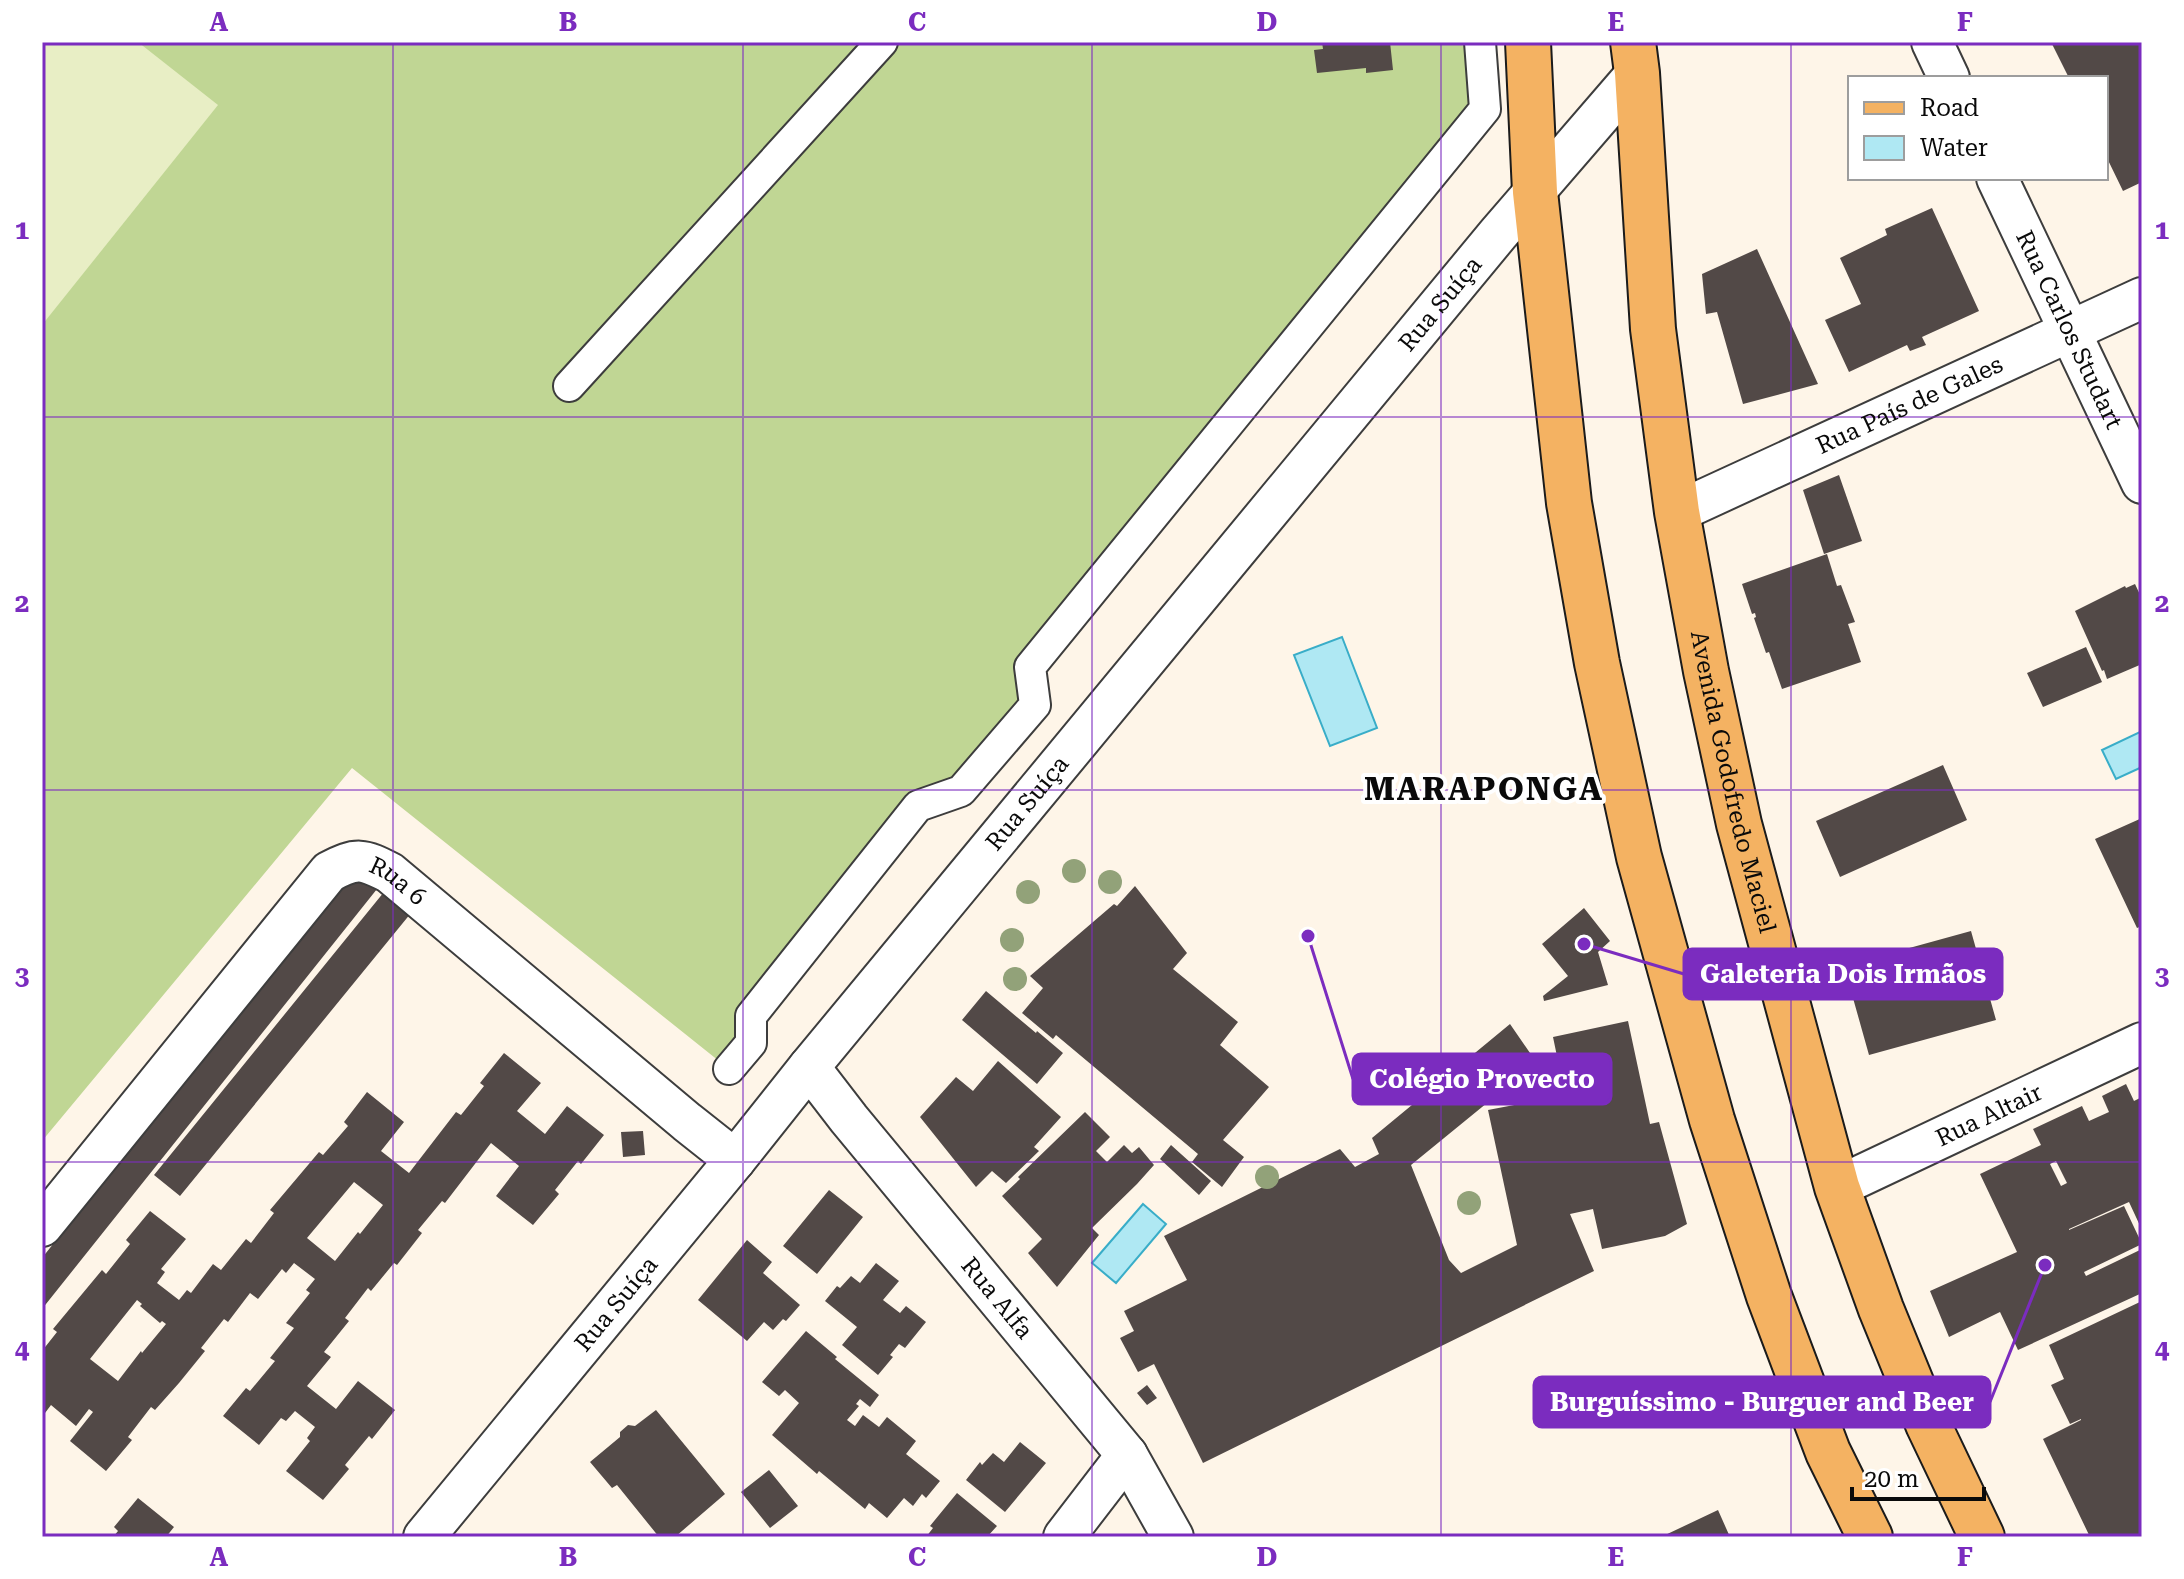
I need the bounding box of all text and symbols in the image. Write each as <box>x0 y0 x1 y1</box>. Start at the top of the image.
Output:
text: A <box>210 7 229 37</box>
text: B <box>559 7 577 37</box>
text: C <box>908 7 926 37</box>
text: D <box>1257 7 1277 37</box>
text: E <box>1608 7 1624 37</box>
text: F <box>1957 7 1973 37</box>
legend <box>1848 76 2108 180</box>
text: Road <box>1920 94 1979 122</box>
text: Water <box>1920 134 1988 162</box>
text: 1 <box>15 215 29 245</box>
text: 1 <box>2155 215 2169 245</box>
street label: Rua Carlos Studart <box>2010 226 2128 434</box>
street label: Rua Suíça <box>1393 251 1487 357</box>
street label: Rua País de Gales <box>1812 350 2007 460</box>
text: 2 <box>15 588 29 618</box>
text: 2 <box>2155 588 2169 618</box>
street label: Avenida Godofredo Maciel <box>1685 629 1782 936</box>
street label: Rua Suíça <box>980 750 1074 856</box>
district label: MARAPONGA <box>1364 770 1604 808</box>
street label: Rua 6 <box>365 851 432 911</box>
callout: Galeteria Dois Irmãos <box>1684 949 2002 999</box>
text: Galeteria Dois Irmãos <box>1700 959 1986 989</box>
text: 3 <box>15 961 29 991</box>
text: 3 <box>2155 961 2169 991</box>
callout: Colégio Provecto <box>1353 1054 1611 1104</box>
text: Colégio Provecto <box>1369 1064 1595 1094</box>
street label: Rua Altair <box>1931 1078 2047 1152</box>
street label: Rua Suíça <box>569 1251 663 1357</box>
street label: Rua Alfa <box>955 1252 1039 1344</box>
text: 4 <box>15 1334 30 1364</box>
text: 4 <box>2155 1334 2170 1364</box>
callout: Burguíssimo - Burguer and Beer <box>1534 1377 1990 1427</box>
text: Burguíssimo - Burguer and Beer <box>1550 1387 1974 1417</box>
scale bar <box>1852 1451 1984 1501</box>
text: 20 m <box>1864 1465 1919 1493</box>
text: A <box>210 1542 229 1572</box>
text: B <box>559 1542 577 1572</box>
text: C <box>908 1542 926 1572</box>
text: D <box>1257 1542 1277 1572</box>
text: E <box>1608 1542 1624 1572</box>
text: F <box>1957 1542 1973 1572</box>

